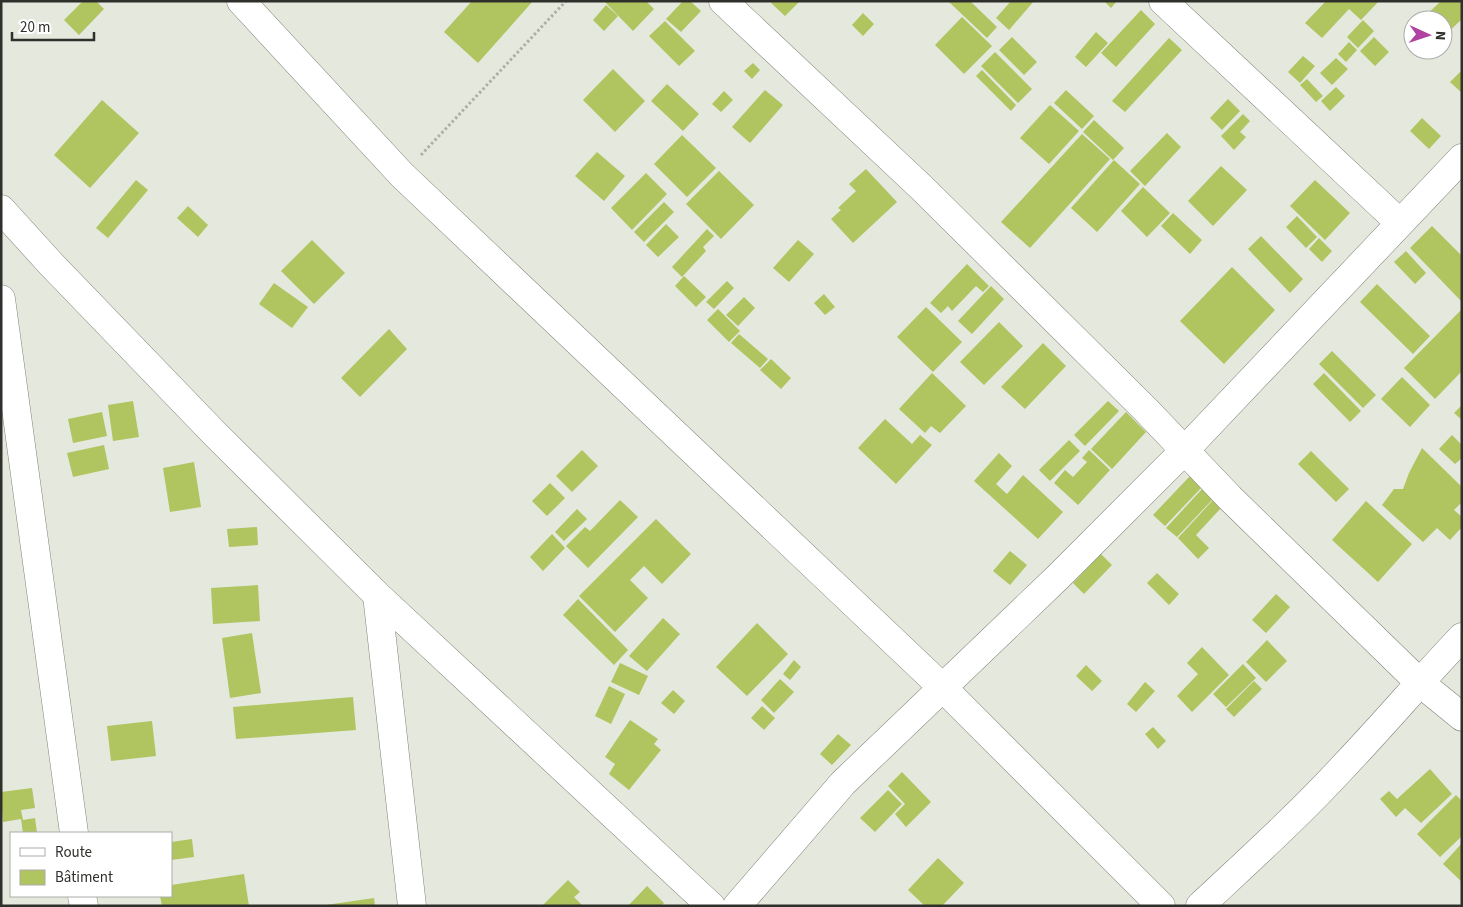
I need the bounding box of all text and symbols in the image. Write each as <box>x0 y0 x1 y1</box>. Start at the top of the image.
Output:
scale bar <box>12 10 95 42</box>
north arrow <box>1403 10 1453 60</box>
text: 20 m <box>20 17 50 38</box>
text: N <box>1430 30 1450 41</box>
legend <box>10 832 172 897</box>
text: Route <box>55 842 92 863</box>
text: Bâtiment <box>55 867 113 888</box>

